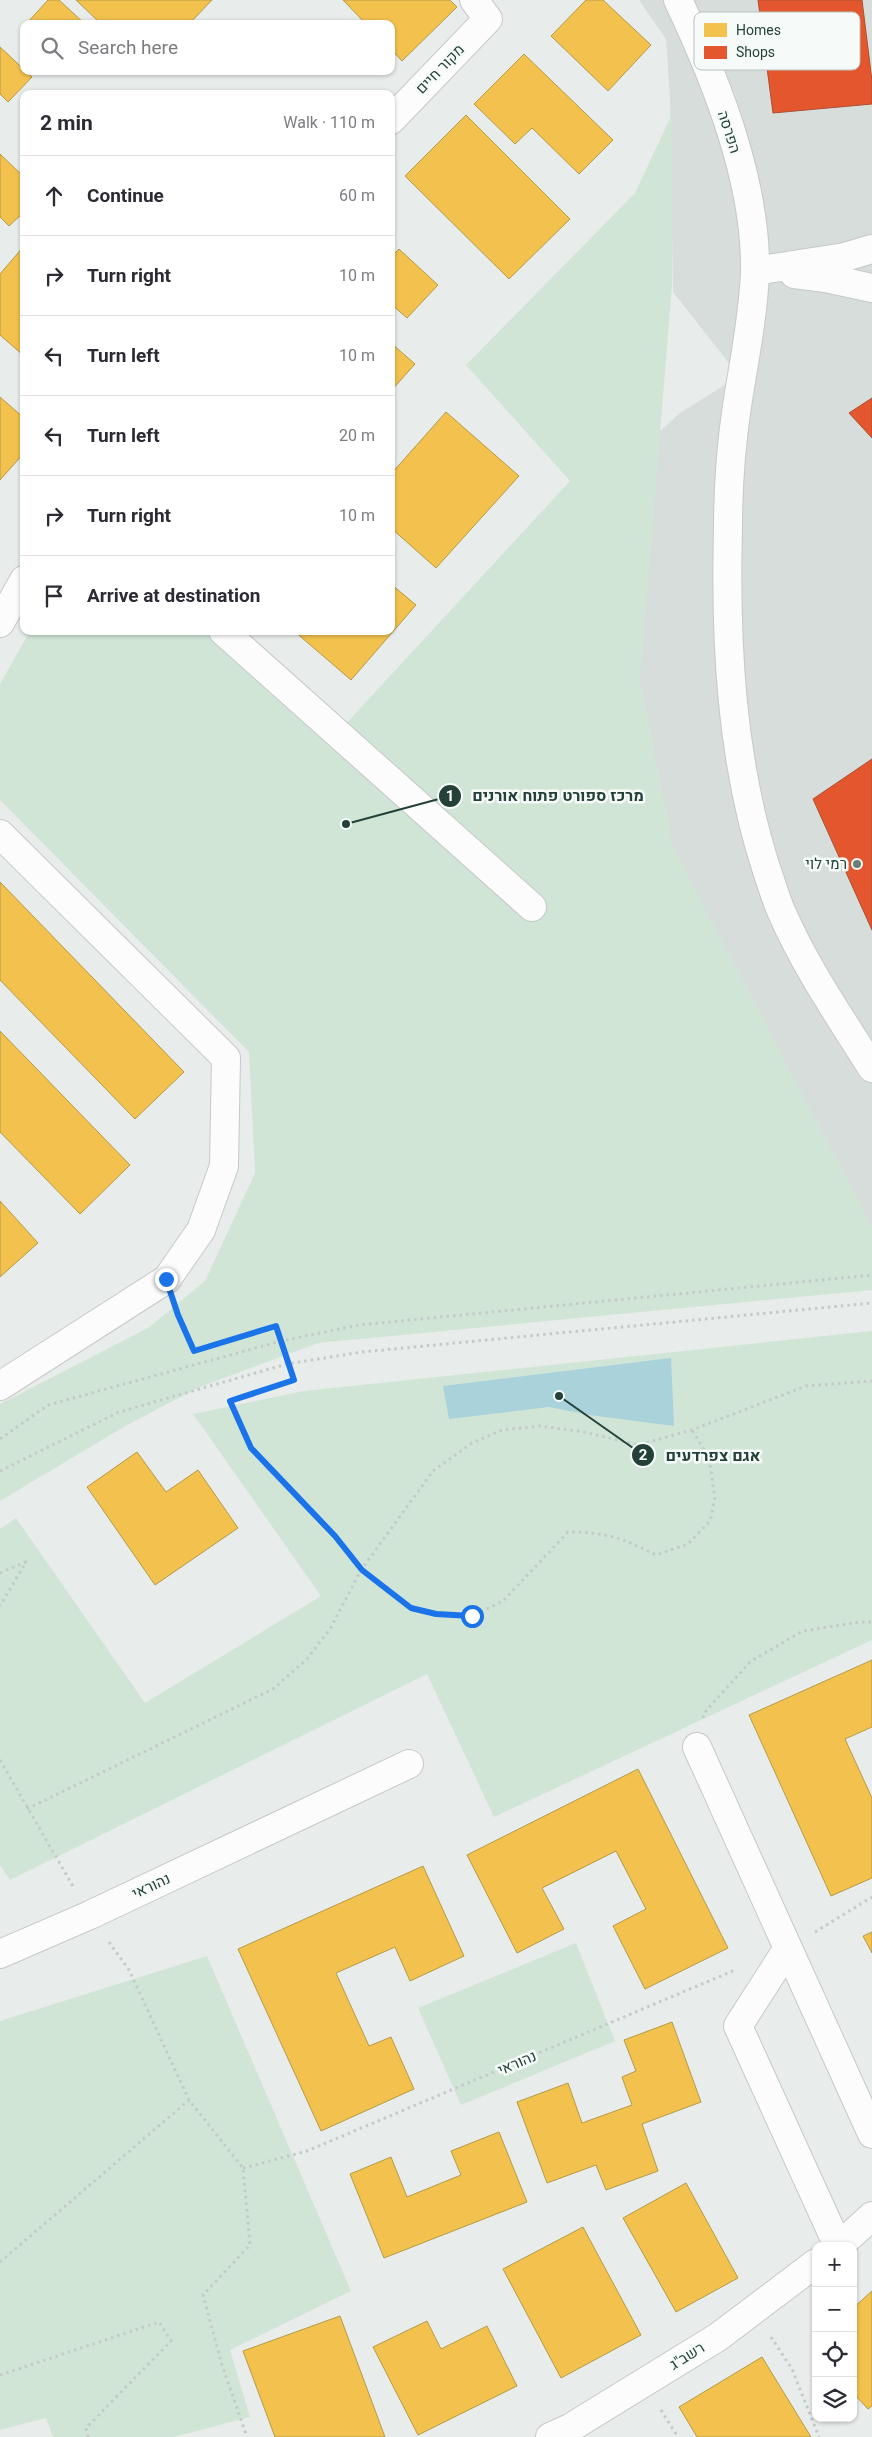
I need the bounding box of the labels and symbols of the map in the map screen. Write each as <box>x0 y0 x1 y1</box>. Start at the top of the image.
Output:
legend <box>694 12 860 70</box>
text: Homes <box>736 22 781 38</box>
street label: מקור חיים <box>412 40 468 98</box>
text: Shops <box>736 44 775 60</box>
street label: הפרסה <box>714 108 744 156</box>
callout: מרכז ספורט פתוח אורנים <box>437 780 654 811</box>
text: מרכז ספורט פתוח אורנים <box>472 786 644 805</box>
text: 1 <box>446 787 454 805</box>
place label: רמי לוי <box>805 855 847 873</box>
marker: רמי לוי <box>851 858 863 870</box>
route end <box>155 1268 178 1291</box>
callout: אגם צפרדעים <box>630 1440 770 1471</box>
text: 2 <box>639 1446 648 1464</box>
text: אגם צפרדעים <box>666 1446 761 1465</box>
route start <box>461 1605 484 1628</box>
street label: נהוראי <box>129 1869 173 1903</box>
street label: נהוראי <box>495 2047 539 2079</box>
street label: רשב"ג <box>666 2338 708 2374</box>

